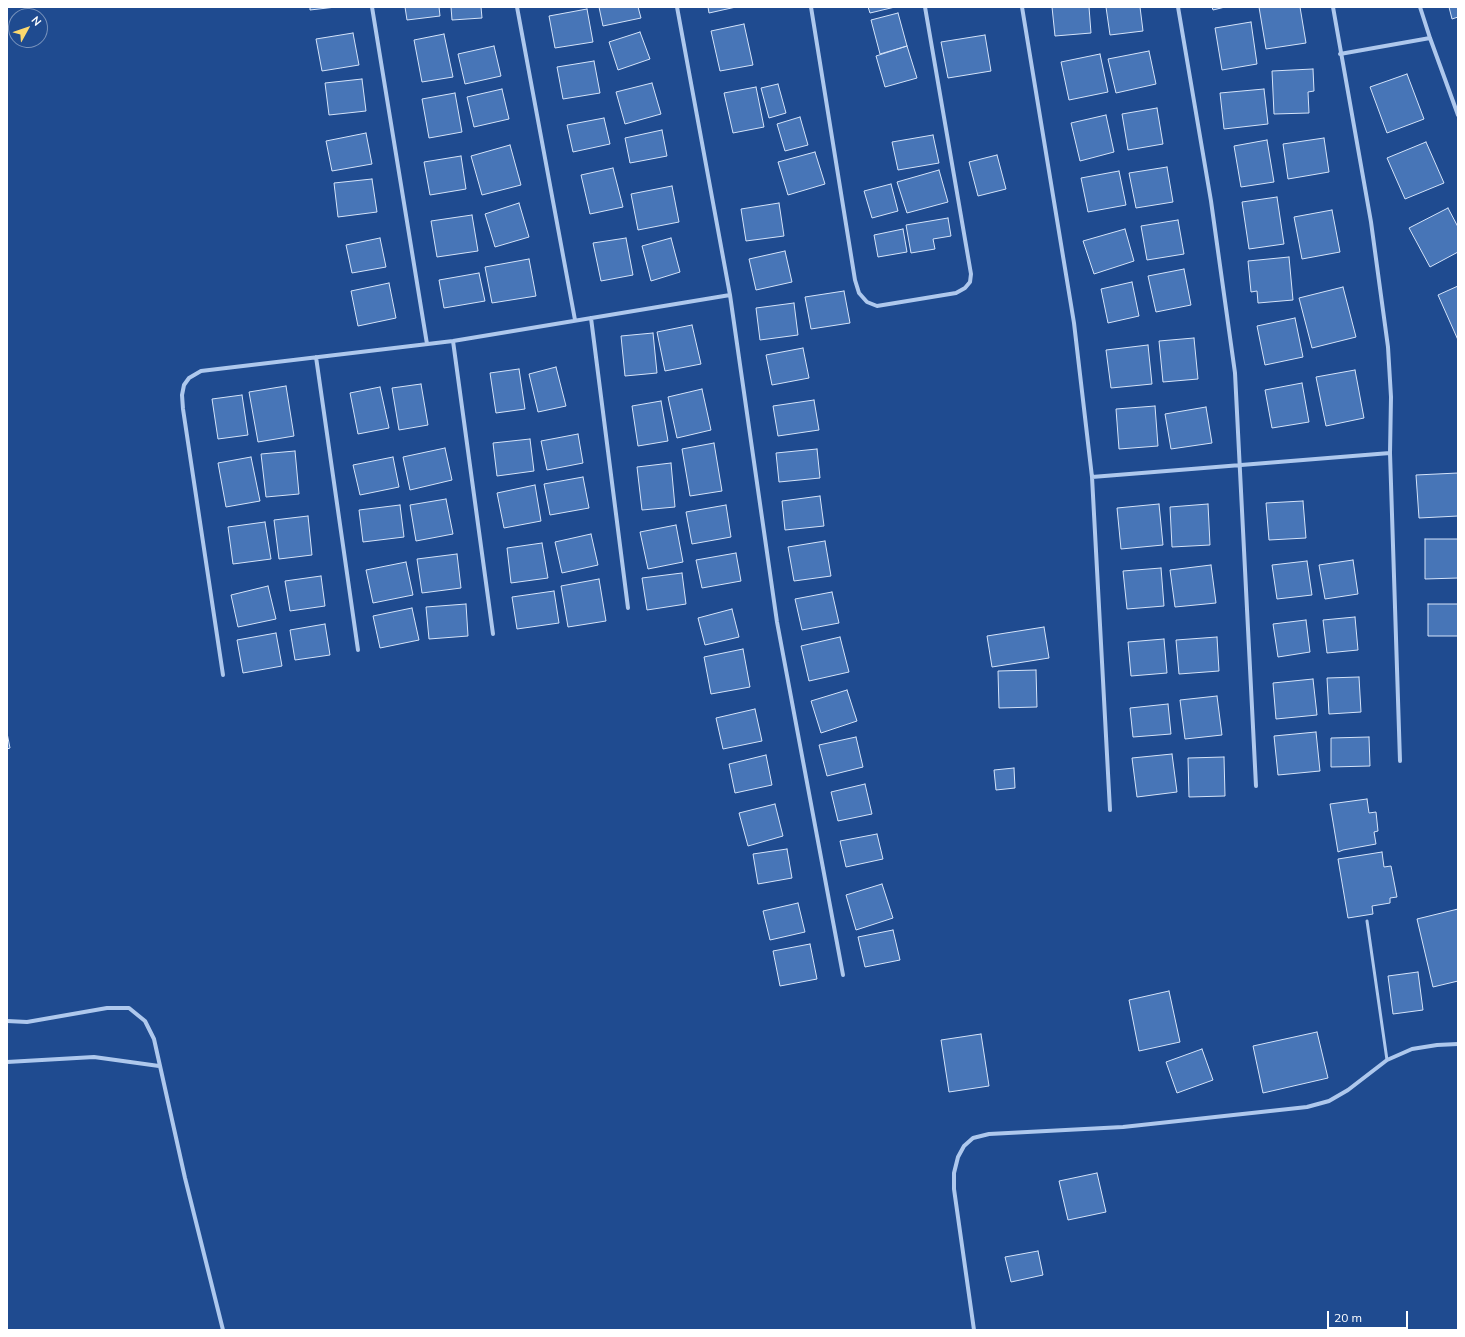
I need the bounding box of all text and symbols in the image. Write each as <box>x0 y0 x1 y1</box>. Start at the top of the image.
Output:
north arrow <box>8 8 48 48</box>
text: N <box>28 13 44 29</box>
scale bar <box>1329 1303 1410 1329</box>
text: 20 m <box>1334 1310 1362 1325</box>

